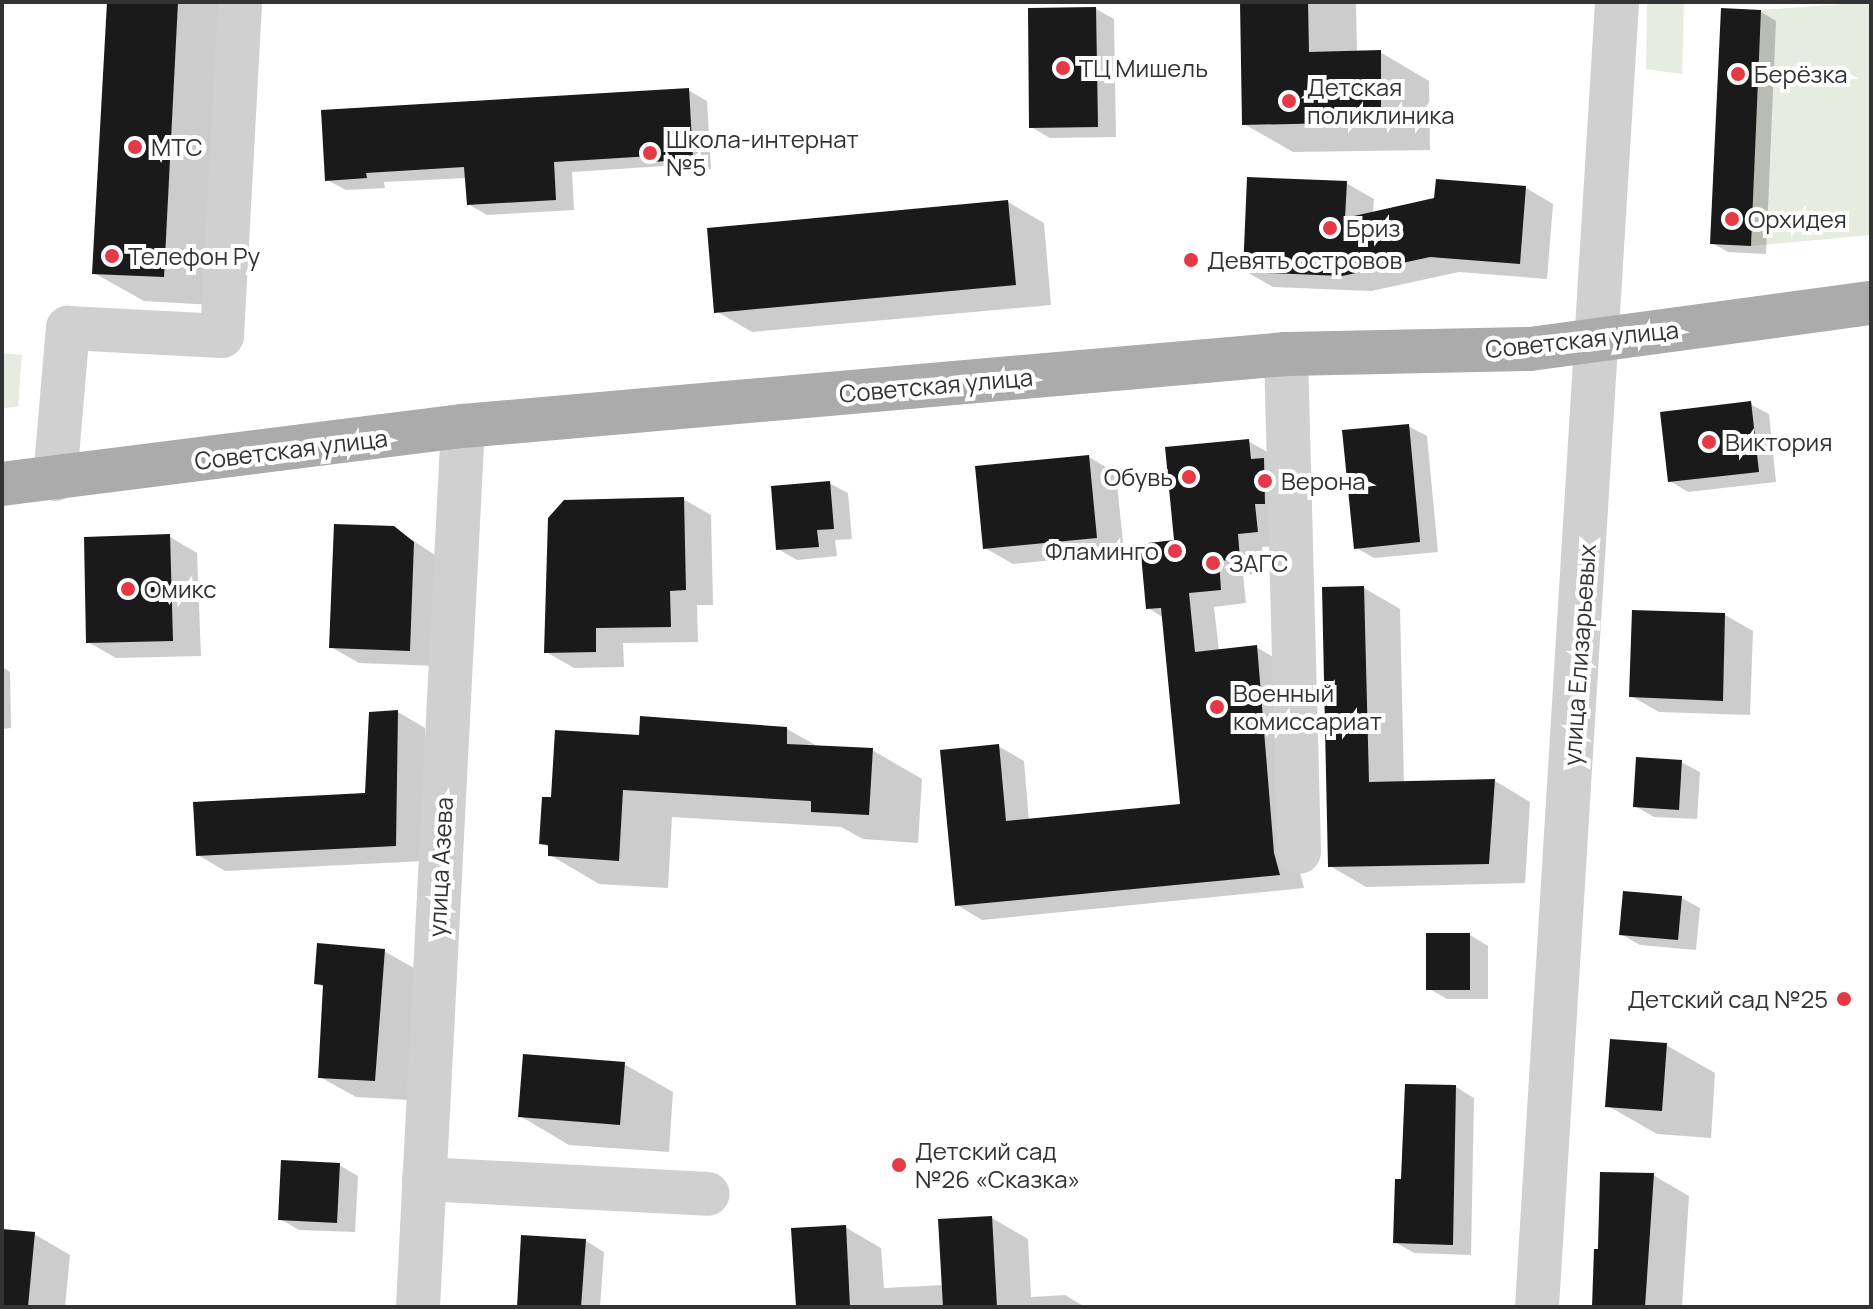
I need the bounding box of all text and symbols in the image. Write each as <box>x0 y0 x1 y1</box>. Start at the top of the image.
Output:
place label: ТЦ Мишель <box>1079 54 1208 82</box>
marker: ТЦ Мишель <box>1054 59 1072 77</box>
place label: Берёзка <box>1754 60 1848 88</box>
marker: Берёзка <box>1729 65 1747 83</box>
place label: Детская поликлиника <box>1307 73 1455 129</box>
marker: Детская поликлиника <box>1278 90 1300 112</box>
place label: Школа-интернат №5 <box>666 125 859 181</box>
place label: МТС <box>151 133 203 161</box>
marker: МТС <box>126 138 144 156</box>
marker: Школа-интернат №5 <box>641 144 659 162</box>
place label: Орхидея <box>1748 205 1847 233</box>
marker: Орхидея <box>1723 210 1741 228</box>
place label: Бриз <box>1346 214 1401 242</box>
marker: Бриз <box>1321 219 1339 237</box>
place label: Телефон Ру <box>128 242 260 270</box>
place label: Девять островов <box>1207 246 1402 274</box>
marker: Телефон Ру <box>103 247 121 265</box>
marker: Девять островов <box>1182 251 1200 269</box>
street label: Советская улица <box>1484 315 1680 363</box>
street label: Советская улица <box>838 362 1034 408</box>
street label: Советская улица <box>193 423 389 475</box>
place label: Виктория <box>1725 428 1833 456</box>
marker: Виктория <box>1700 433 1718 451</box>
place label: Обувь <box>1104 463 1173 491</box>
place label: Верона <box>1281 467 1366 495</box>
marker: Обувь <box>1180 468 1198 486</box>
marker: Верона <box>1256 472 1274 490</box>
place label: Фламинго <box>1045 537 1159 565</box>
marker: Фламинго <box>1166 542 1184 560</box>
street label: улица Елизарьевых <box>1557 543 1601 767</box>
place label: ЗАГС <box>1229 549 1288 577</box>
marker: ЗАГС <box>1204 554 1222 572</box>
place label: Омикс <box>144 575 217 603</box>
marker: Омикс <box>119 580 137 598</box>
place label: Военный комиссариат <box>1233 679 1382 735</box>
marker: Военный комиссариат <box>1208 698 1226 716</box>
street label: улица Азева <box>422 796 458 938</box>
place label: Детский сад №25 <box>1627 985 1828 1013</box>
marker: Детский сад №25 <box>1835 990 1853 1008</box>
place label: Детский сад №26 «Сказка» <box>915 1137 1080 1193</box>
marker: Детский сад №26 «Сказка» <box>890 1156 908 1174</box>

